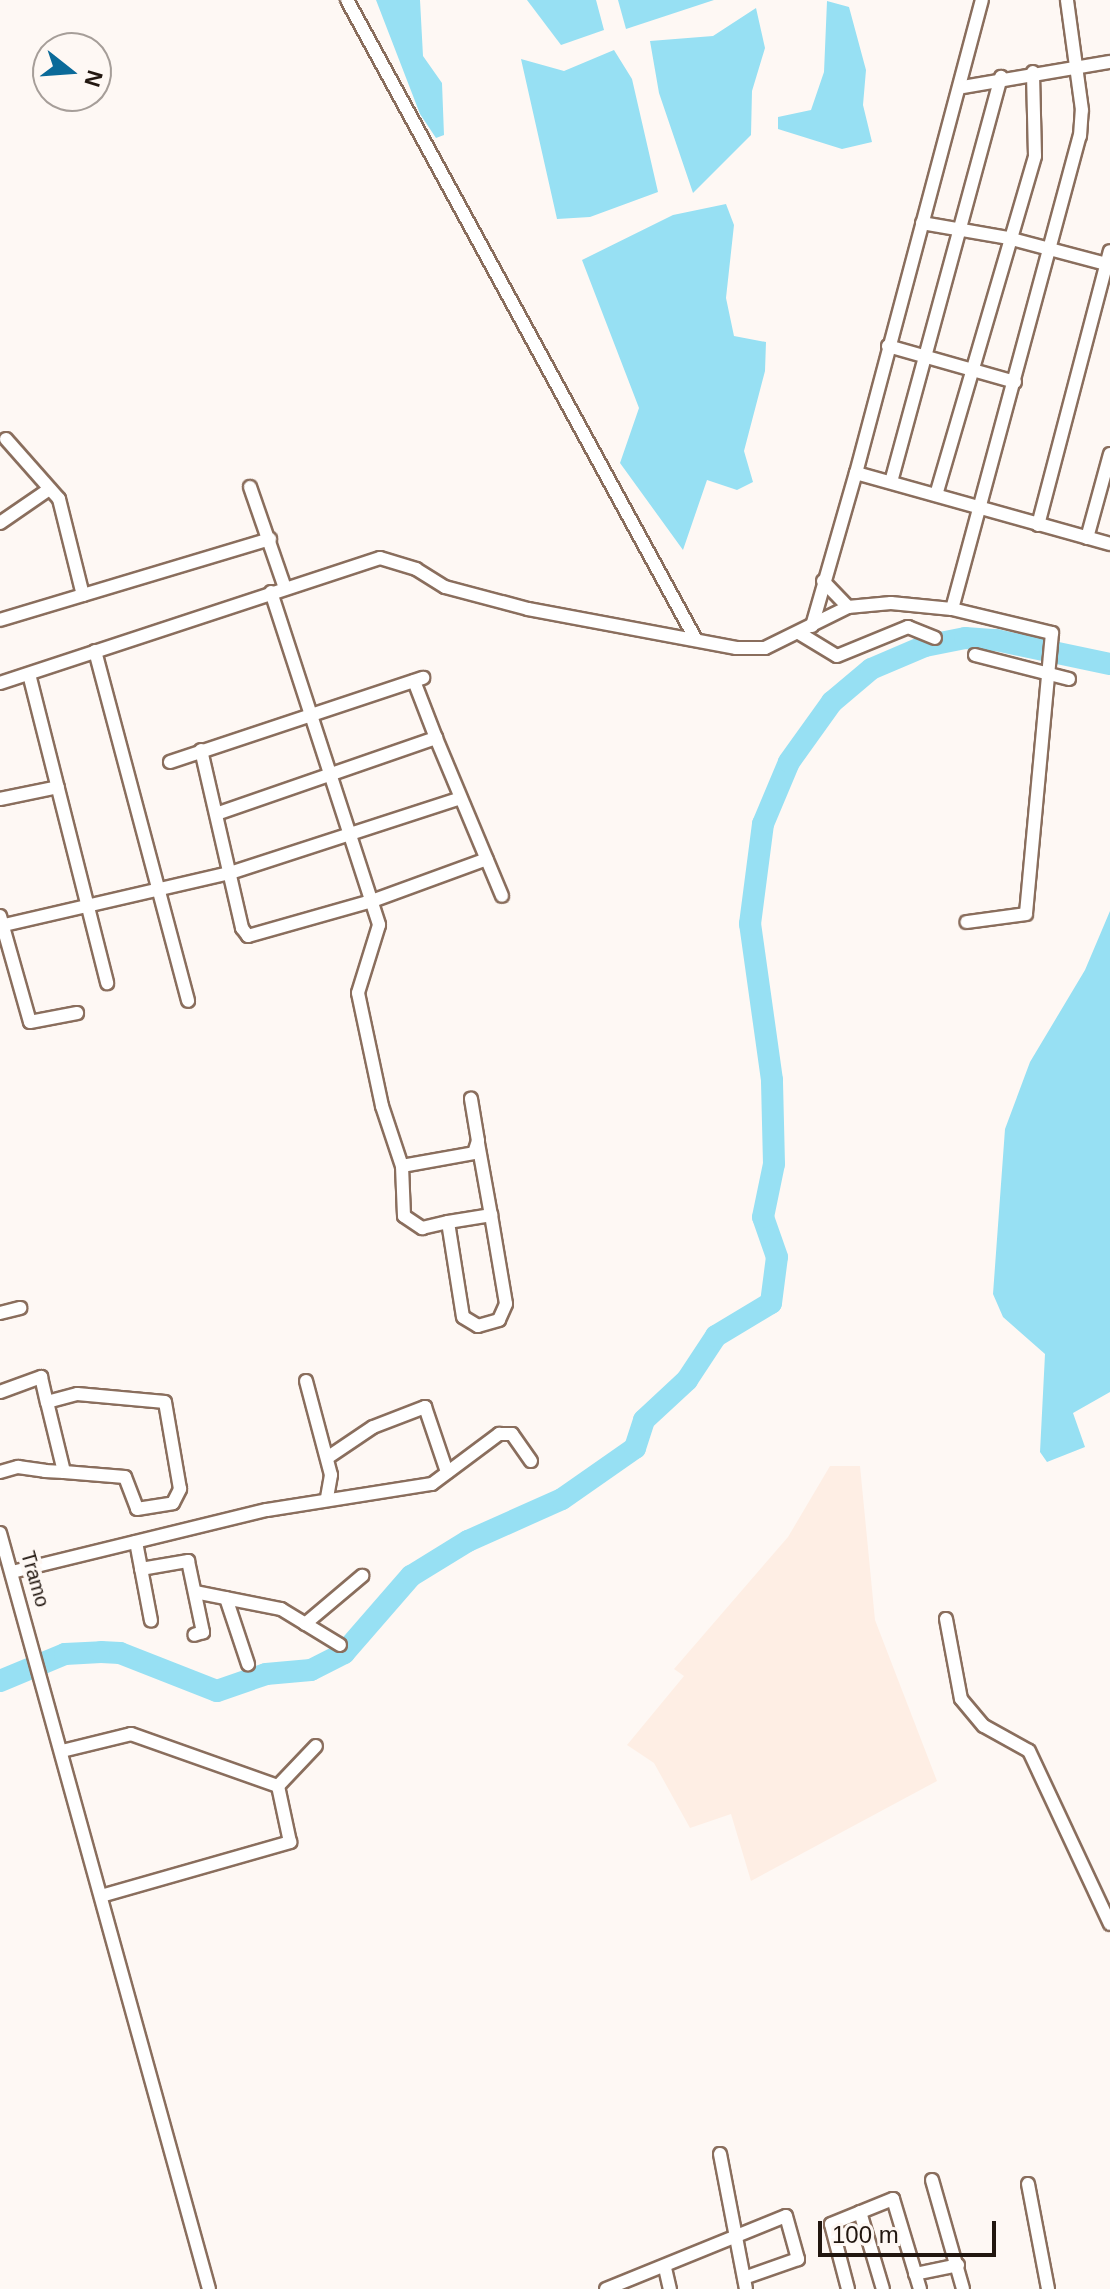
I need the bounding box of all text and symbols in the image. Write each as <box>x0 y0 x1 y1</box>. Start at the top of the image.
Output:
north arrow <box>32 32 112 112</box>
text: N <box>79 67 108 90</box>
street label: Tramo <box>16 1548 54 1610</box>
scale bar <box>822 2205 1000 2255</box>
text: 100 m <box>832 2221 899 2248</box>

